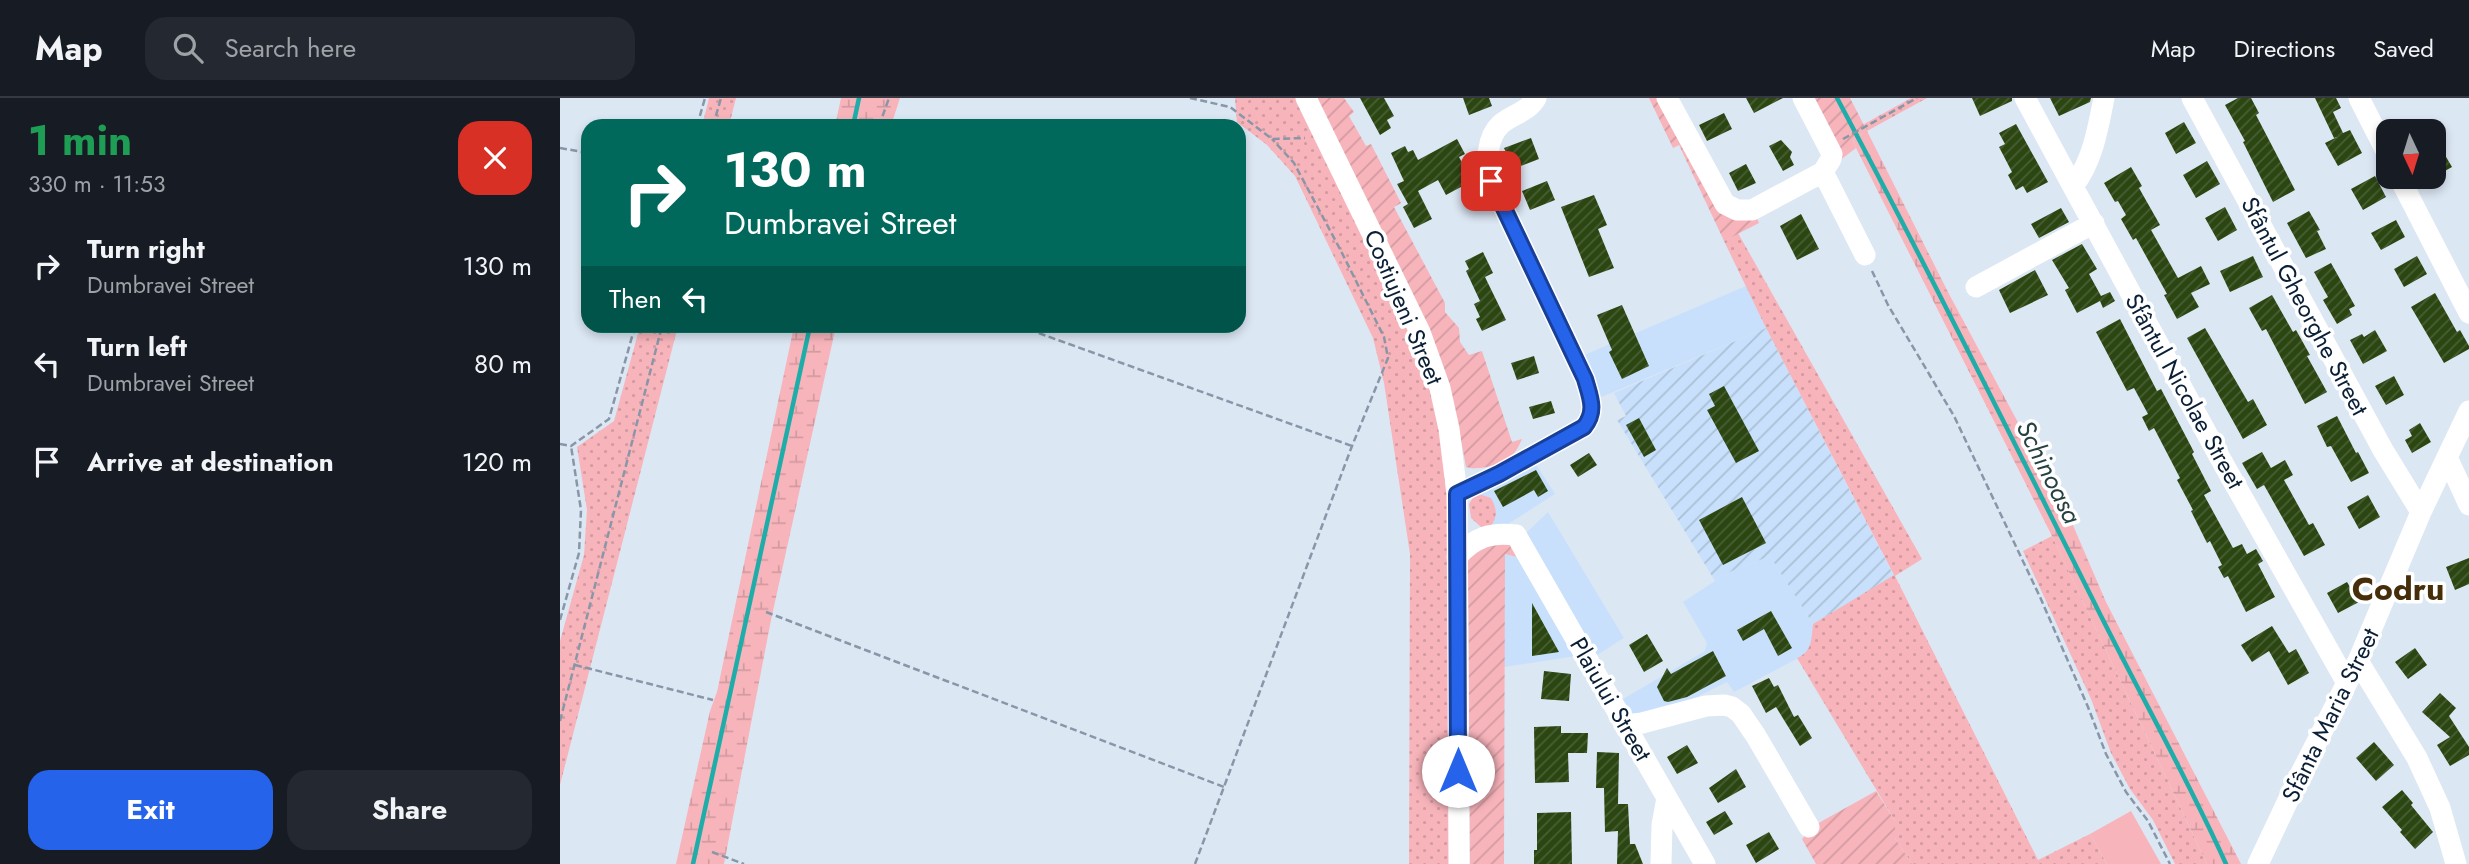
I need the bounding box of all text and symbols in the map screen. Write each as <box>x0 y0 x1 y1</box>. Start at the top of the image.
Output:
search box <box>145 17 635 80</box>
text: Map <box>35 25 103 72</box>
icon: search <box>169 29 207 67</box>
text: Search here <box>225 29 356 67</box>
text: Map <box>2151 31 2196 66</box>
text: Directions <box>2234 31 2335 66</box>
text: Saved <box>2373 31 2434 66</box>
text: 1 min <box>28 110 132 171</box>
north arrow <box>2376 119 2446 189</box>
map controls <box>2376 119 2446 189</box>
button: close <box>458 121 532 195</box>
text: 130 m <box>724 135 867 205</box>
icon: right <box>609 147 700 238</box>
pin <box>1461 151 1521 211</box>
icon: arrive <box>1472 162 1510 200</box>
text: 330 m · 11:53 <box>28 167 166 201</box>
street label: Sfântul Gheorghe Street <box>2233 191 2378 422</box>
text: Dumbravei Street <box>724 200 956 246</box>
street label: Costiujeni Street <box>1356 224 1453 390</box>
text: Turn right <box>87 230 205 268</box>
icon: right <box>28 247 66 285</box>
text: 130 m <box>462 247 532 285</box>
text: Dumbravei Street <box>87 268 254 302</box>
text: Then <box>609 280 662 318</box>
icon: left <box>676 280 714 318</box>
street label: Sfântul Nicolae Street <box>2117 287 2253 495</box>
text: Turn left <box>87 328 187 366</box>
icon: left <box>28 345 66 383</box>
text: 80 m <box>474 345 532 383</box>
text: Dumbravei Street <box>87 366 254 400</box>
water label: Schinoasa <box>2007 414 2092 531</box>
icon: arrive <box>28 443 66 481</box>
text: Arrive at destination <box>87 443 334 481</box>
text: 120 m <box>462 443 532 481</box>
district label: Codru <box>2352 566 2444 612</box>
street label: Sfânta Maria Street <box>2273 622 2388 808</box>
street label: Plaiului Street <box>1561 631 1661 768</box>
position arrow <box>1421 734 1495 808</box>
button: Exit <box>28 770 273 850</box>
button: Share <box>287 770 532 850</box>

